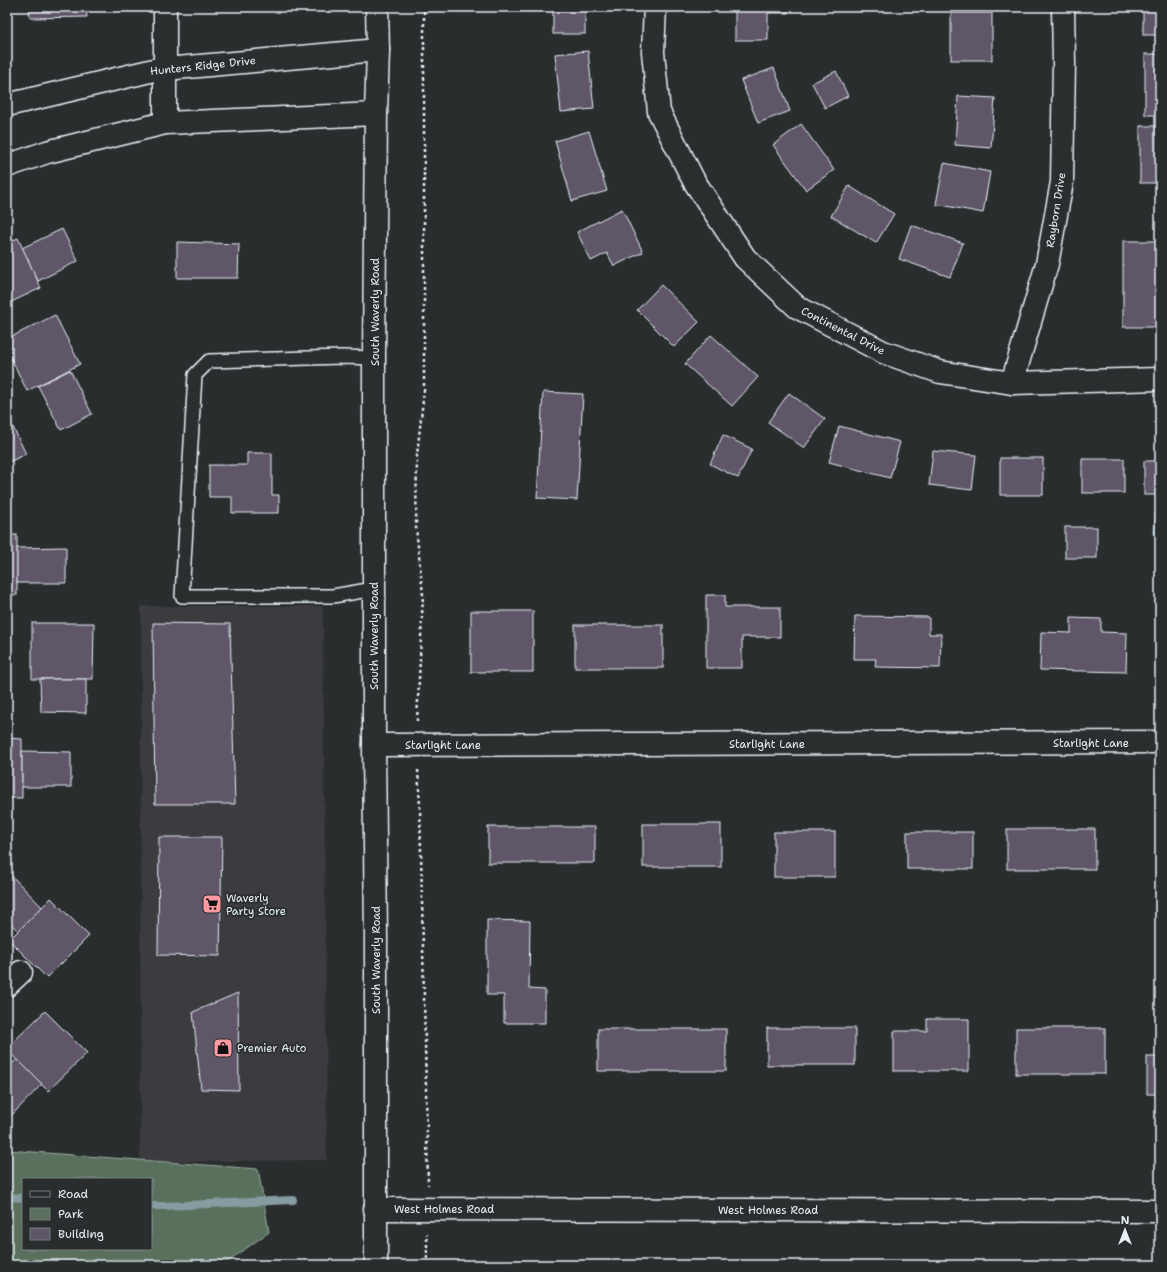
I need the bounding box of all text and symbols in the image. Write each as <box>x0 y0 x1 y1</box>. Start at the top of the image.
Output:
street label: Hunters Ridge Drive <box>149 53 257 79</box>
street label: Rayborn Drive <box>1043 171 1069 249</box>
street label: South Waverly Road <box>368 258 383 366</box>
street label: Continental Drive <box>799 303 887 359</box>
street label: South Waverly Road <box>367 582 382 690</box>
street label: Starlight Lane <box>1053 736 1129 751</box>
street label: Starlight Lane <box>729 737 805 752</box>
street label: Starlight Lane <box>405 738 481 753</box>
place label: Waverly Party Store <box>226 891 286 919</box>
supermarket icon: Waverly Party Store <box>201 893 223 915</box>
street label: South Waverly Road <box>369 906 384 1014</box>
shop icon: Premier Auto <box>212 1037 234 1059</box>
place label: Premier Auto <box>237 1041 307 1056</box>
legend <box>22 1178 152 1250</box>
text: Road <box>58 1186 89 1202</box>
street label: West Holmes Road <box>394 1202 494 1217</box>
street label: West Holmes Road <box>718 1203 818 1218</box>
text: Park <box>58 1206 84 1222</box>
north arrow <box>1105 1210 1145 1250</box>
text: N <box>1121 1213 1130 1228</box>
text: Building <box>58 1226 104 1242</box>

